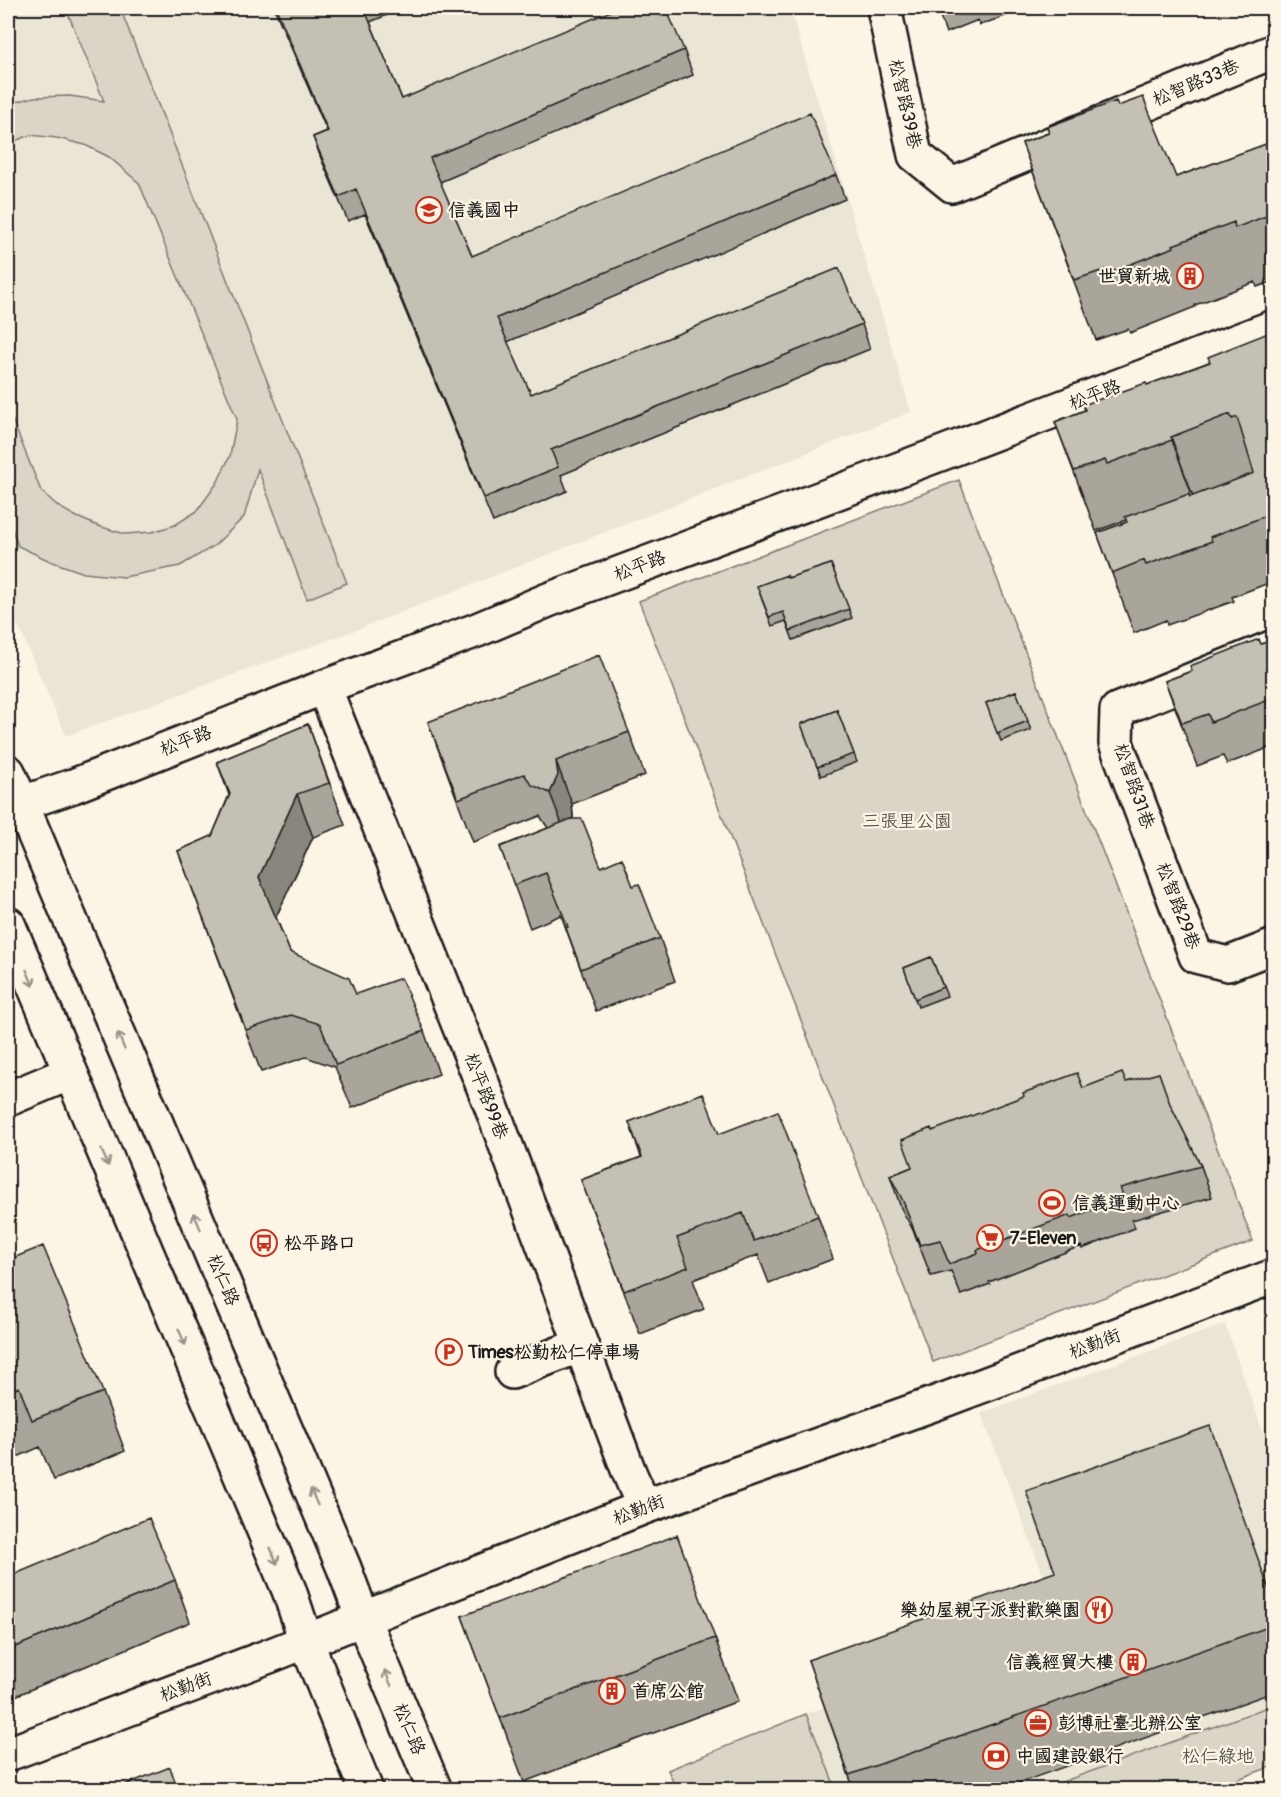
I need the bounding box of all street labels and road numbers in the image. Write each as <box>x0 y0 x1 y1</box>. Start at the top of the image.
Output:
street label: 松智路33巷 <box>1149 54 1243 112</box>
street label: 松智路39巷 <box>884 57 926 151</box>
street label: 松平路 <box>1066 375 1124 415</box>
street label: 松平路 <box>611 546 669 586</box>
street label: 松平路 <box>157 721 215 761</box>
street label: 松智路31巷 <box>1109 740 1159 832</box>
street label: 松智路29巷 <box>1151 859 1205 953</box>
street label: 松平路99巷 <box>459 1050 513 1142</box>
street label: 松仁路 <box>202 1251 244 1309</box>
street label: 松勤街 <box>1066 1324 1124 1364</box>
street label: 松勤街 <box>610 1490 668 1530</box>
street label: 松勤街 <box>157 1667 215 1707</box>
street label: 松仁路 <box>388 1700 430 1758</box>

